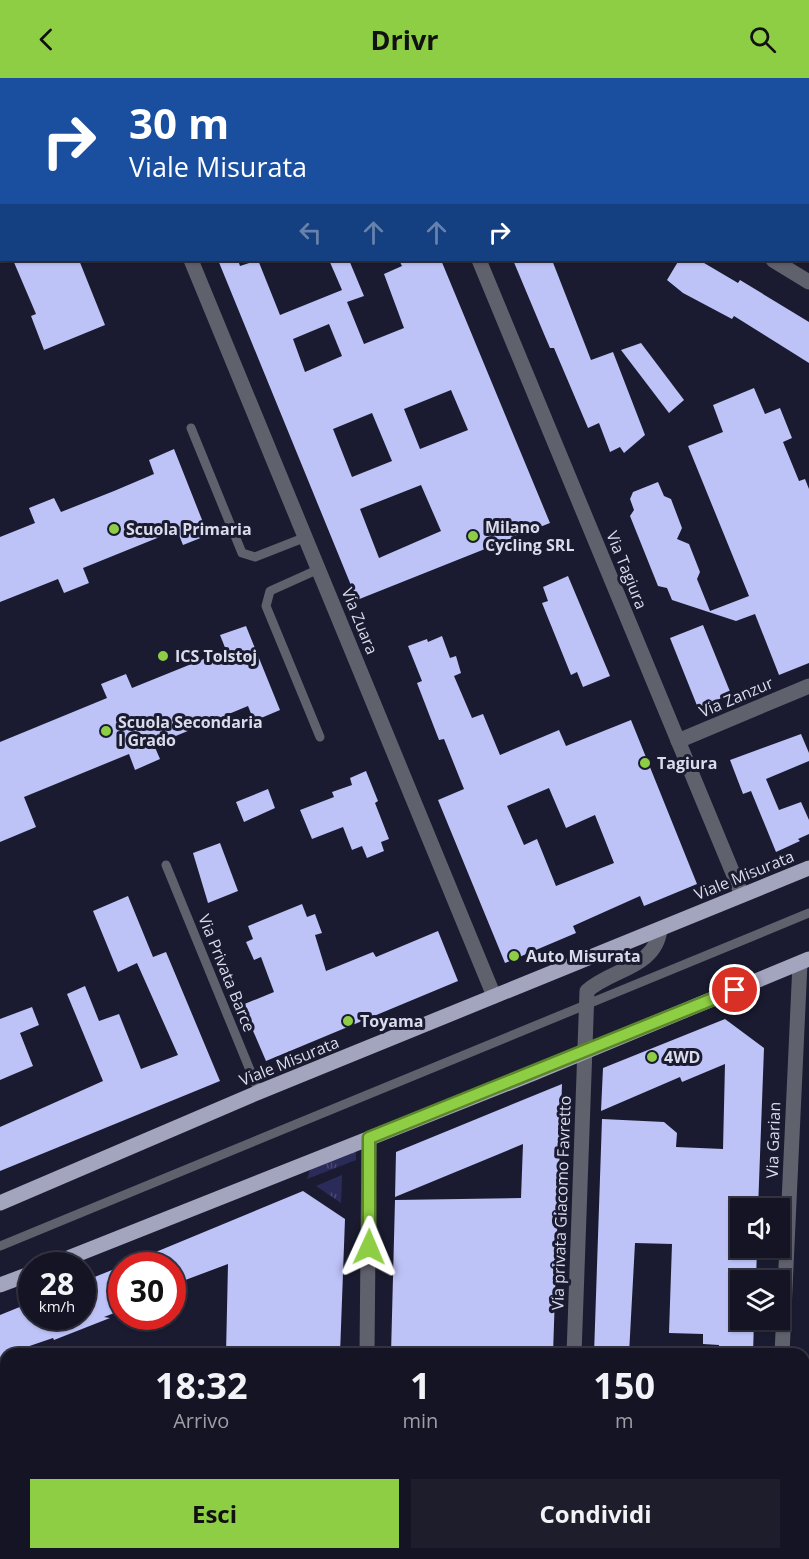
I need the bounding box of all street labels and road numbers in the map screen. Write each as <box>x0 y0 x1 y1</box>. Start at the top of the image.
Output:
street label: Via Tagiura <box>601 528 653 612</box>
street label: Via Zuara <box>337 584 383 658</box>
street label: Via Zanzur <box>696 671 777 722</box>
street label: Viale Misurata <box>691 845 797 905</box>
street label: Via Privata Barce <box>193 911 261 1035</box>
street label: Viale Misurata <box>236 1031 342 1091</box>
street label: Via privata Giacomo Favretto <box>546 1095 576 1311</box>
street label: Via Garian <box>761 1101 785 1179</box>

